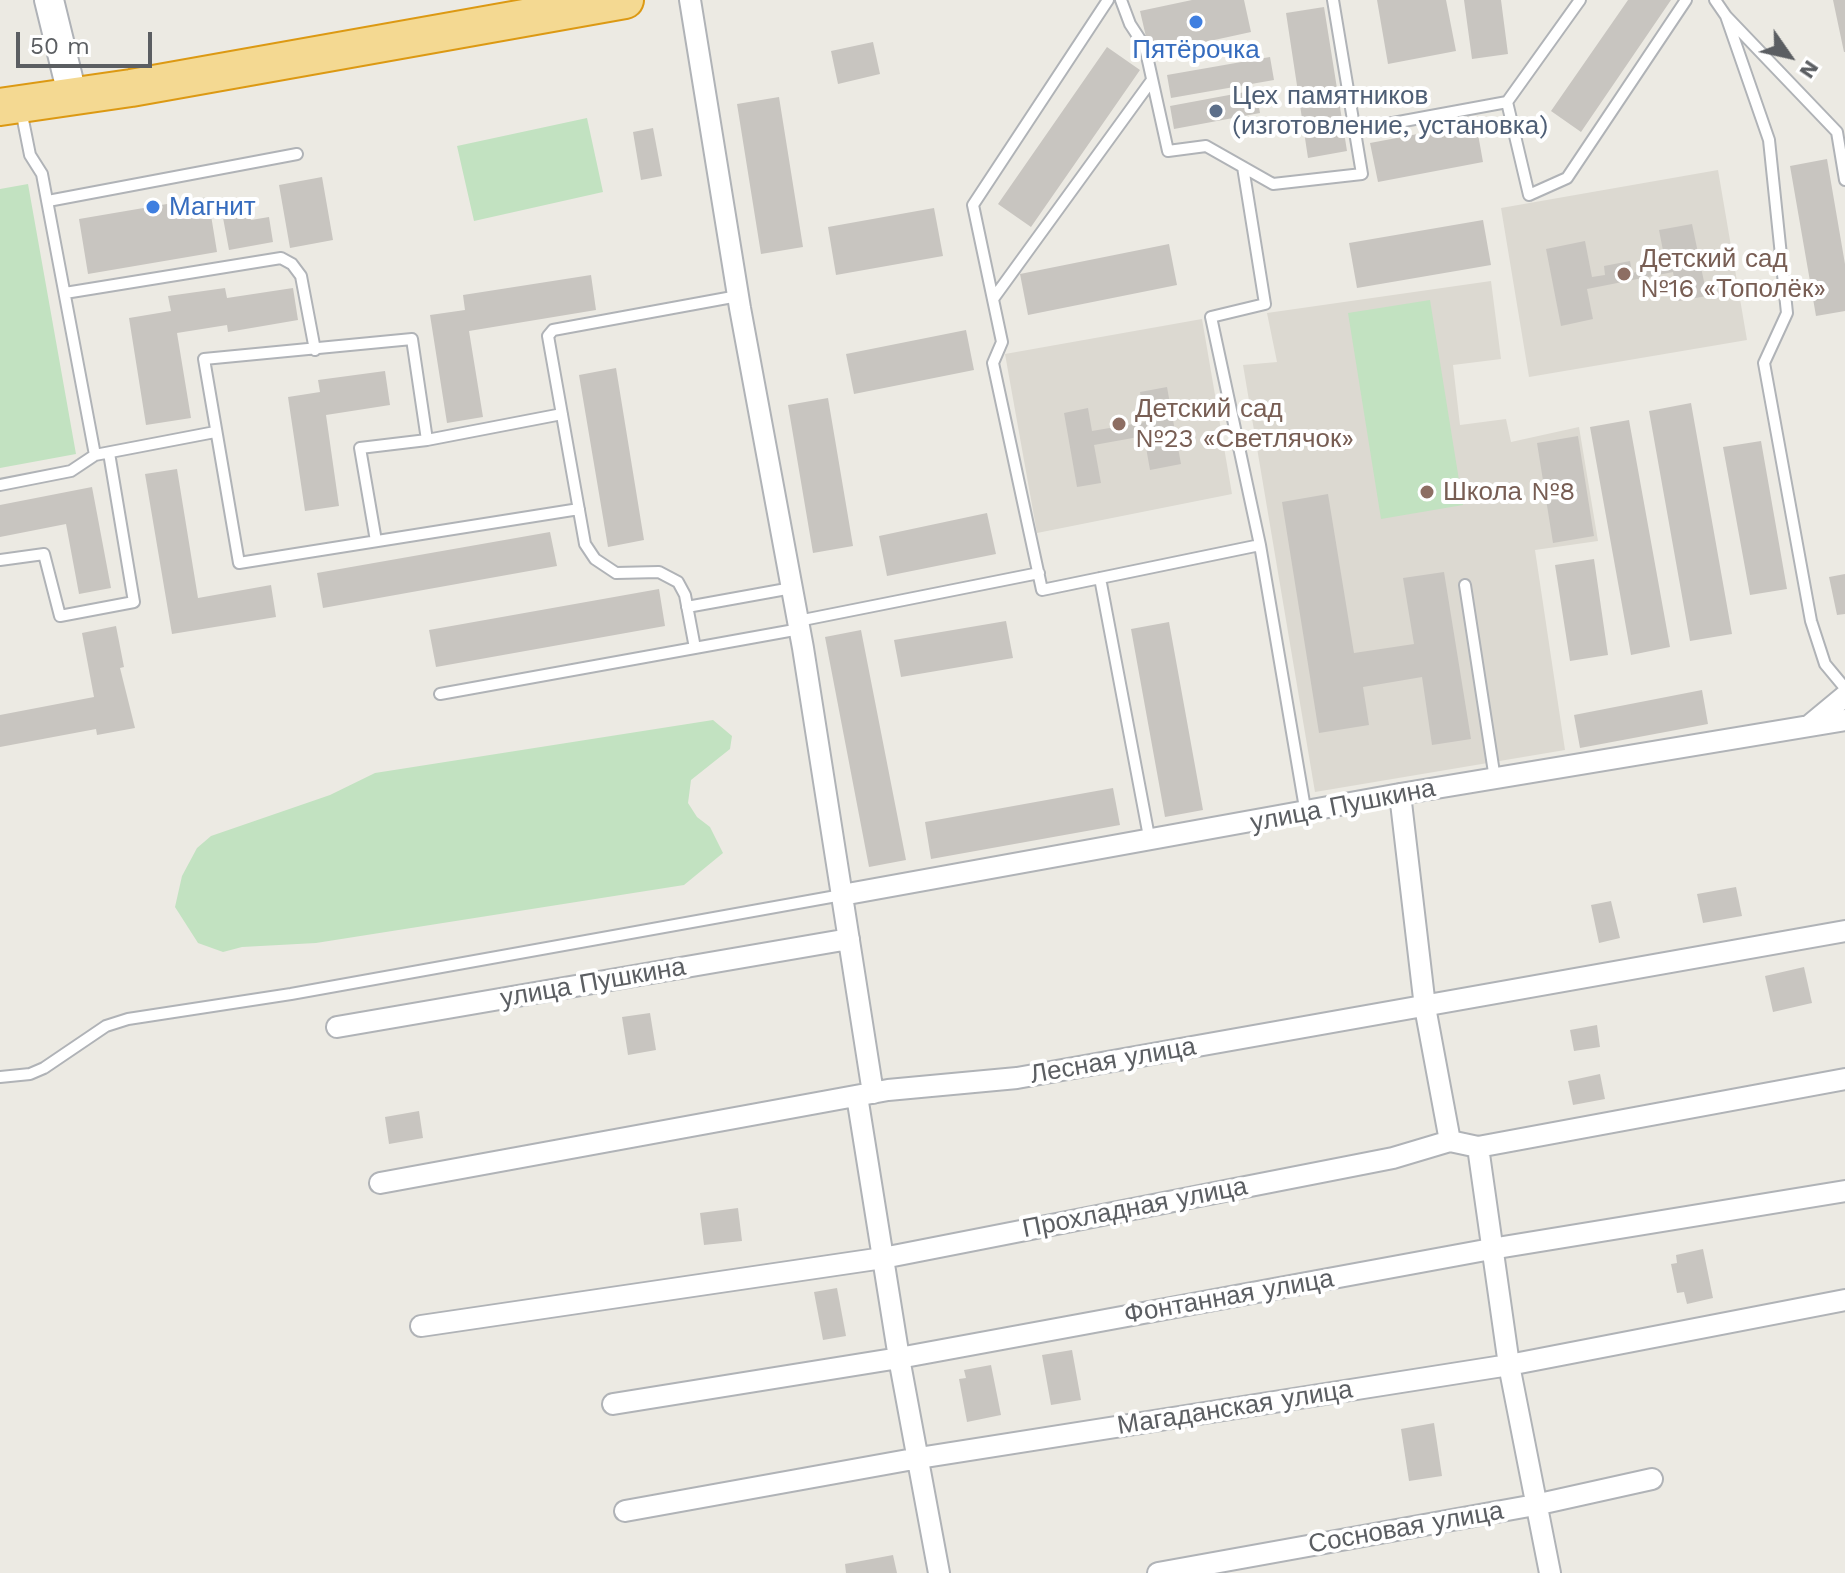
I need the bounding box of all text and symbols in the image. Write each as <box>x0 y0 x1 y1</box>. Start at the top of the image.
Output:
marker: Пятёрочка <box>1187 13 1205 31</box>
scale bar <box>20 16 156 66</box>
north arrow <box>1749 16 1829 96</box>
text: 50 m <box>30 32 90 60</box>
place label: Пятёрочка <box>1132 34 1260 66</box>
text: N <box>1794 56 1824 83</box>
place label: Цех памятников (изготовление, установка) <box>1232 80 1548 142</box>
marker: Цех памятников (изготовление, установка) <box>1207 102 1225 120</box>
place label: Магнит <box>169 191 256 223</box>
marker: Магнит <box>144 198 162 216</box>
place label: Детский сад №16 «Тополёк» <box>1640 243 1826 304</box>
marker: Детский сад №16 «Тополёк» <box>1615 265 1633 283</box>
place label: Детский сад №23 «Светлячок» <box>1135 393 1354 454</box>
marker: Детский сад №23 «Светлячок» <box>1110 415 1128 433</box>
place label: Школа №8 <box>1443 476 1575 508</box>
marker: Школа №8 <box>1418 483 1436 501</box>
street label: улица Пушкина <box>1248 773 1438 839</box>
street label: улица Пушкина <box>498 951 688 1015</box>
street label: Лесная улица <box>1028 1031 1198 1091</box>
street label: Прохладная улица <box>1020 1171 1250 1245</box>
street label: Фонтанная улица <box>1122 1263 1336 1331</box>
street label: Магаданская улица <box>1115 1374 1355 1442</box>
street label: Сосновая улица <box>1306 1495 1506 1561</box>

